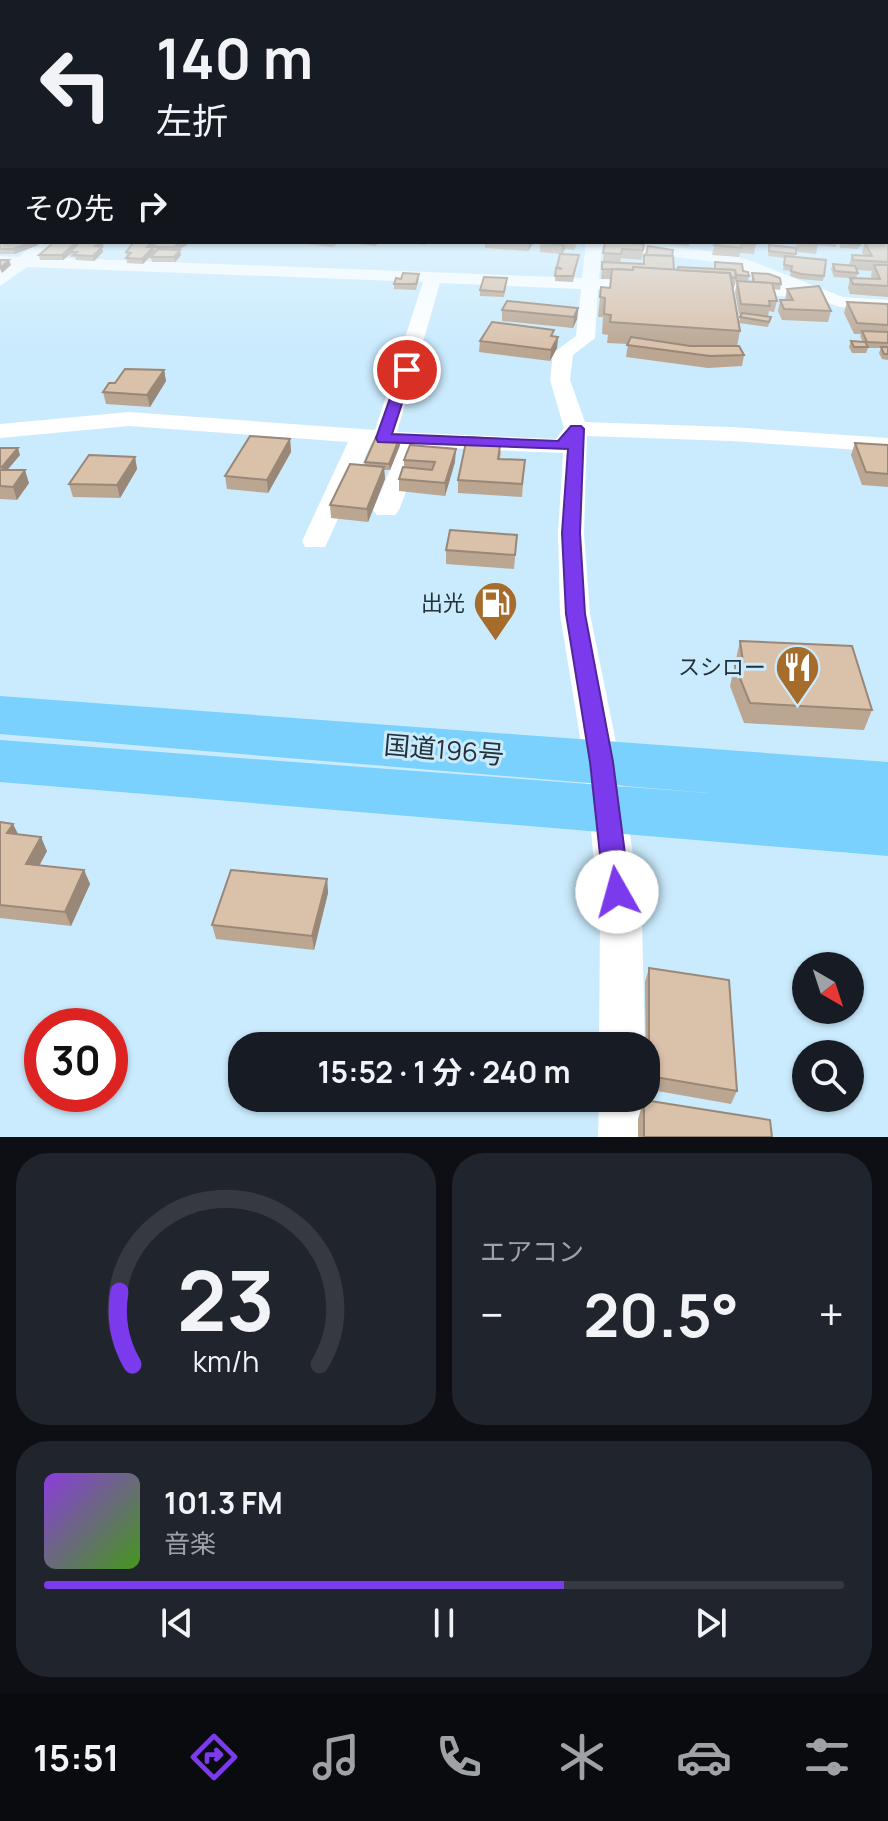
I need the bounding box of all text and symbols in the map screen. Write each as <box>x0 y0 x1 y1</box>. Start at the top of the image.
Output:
text: 140 m <box>156 19 313 96</box>
icon: left <box>24 32 128 136</box>
text: 左折 <box>156 96 228 145</box>
icon: right <box>130 184 174 228</box>
text: その先 <box>24 187 114 228</box>
pin <box>373 336 441 404</box>
icon: arrive <box>385 348 429 392</box>
fuel station icon: 出光 <box>472 579 520 642</box>
place label: 出光 <box>421 588 465 618</box>
restaurant icon: スシロー <box>773 643 821 706</box>
place label: スシロー <box>678 652 766 682</box>
street label: 国道196号 <box>383 726 506 772</box>
position arrow <box>575 850 659 934</box>
north arrow <box>792 952 864 1024</box>
map controls <box>792 952 864 1112</box>
speed limit sign: 30 <box>24 1008 128 1112</box>
button: search <box>792 1040 864 1112</box>
text: 15:52 · 1 分 · 240 m <box>317 1051 571 1092</box>
text: エアコン <box>480 1233 584 1269</box>
text: 23 <box>177 1242 275 1356</box>
text: 20.5° <box>583 1273 739 1355</box>
text: − <box>480 1284 504 1344</box>
text: + <box>819 1284 844 1344</box>
text: km/h <box>193 1342 259 1381</box>
text: 101.3 FM <box>164 1482 283 1523</box>
text: 音楽 <box>164 1525 216 1561</box>
icon: previous <box>155 1601 199 1645</box>
icon: pause <box>422 1601 466 1645</box>
icon: next <box>689 1601 733 1645</box>
icon: directions <box>186 1729 242 1785</box>
icon: music <box>308 1729 364 1785</box>
icon: phone <box>431 1729 487 1785</box>
icon: climate <box>554 1729 610 1785</box>
icon: car <box>676 1729 732 1785</box>
icon: filters <box>799 1729 855 1785</box>
text: 15:51 <box>33 1733 119 1782</box>

